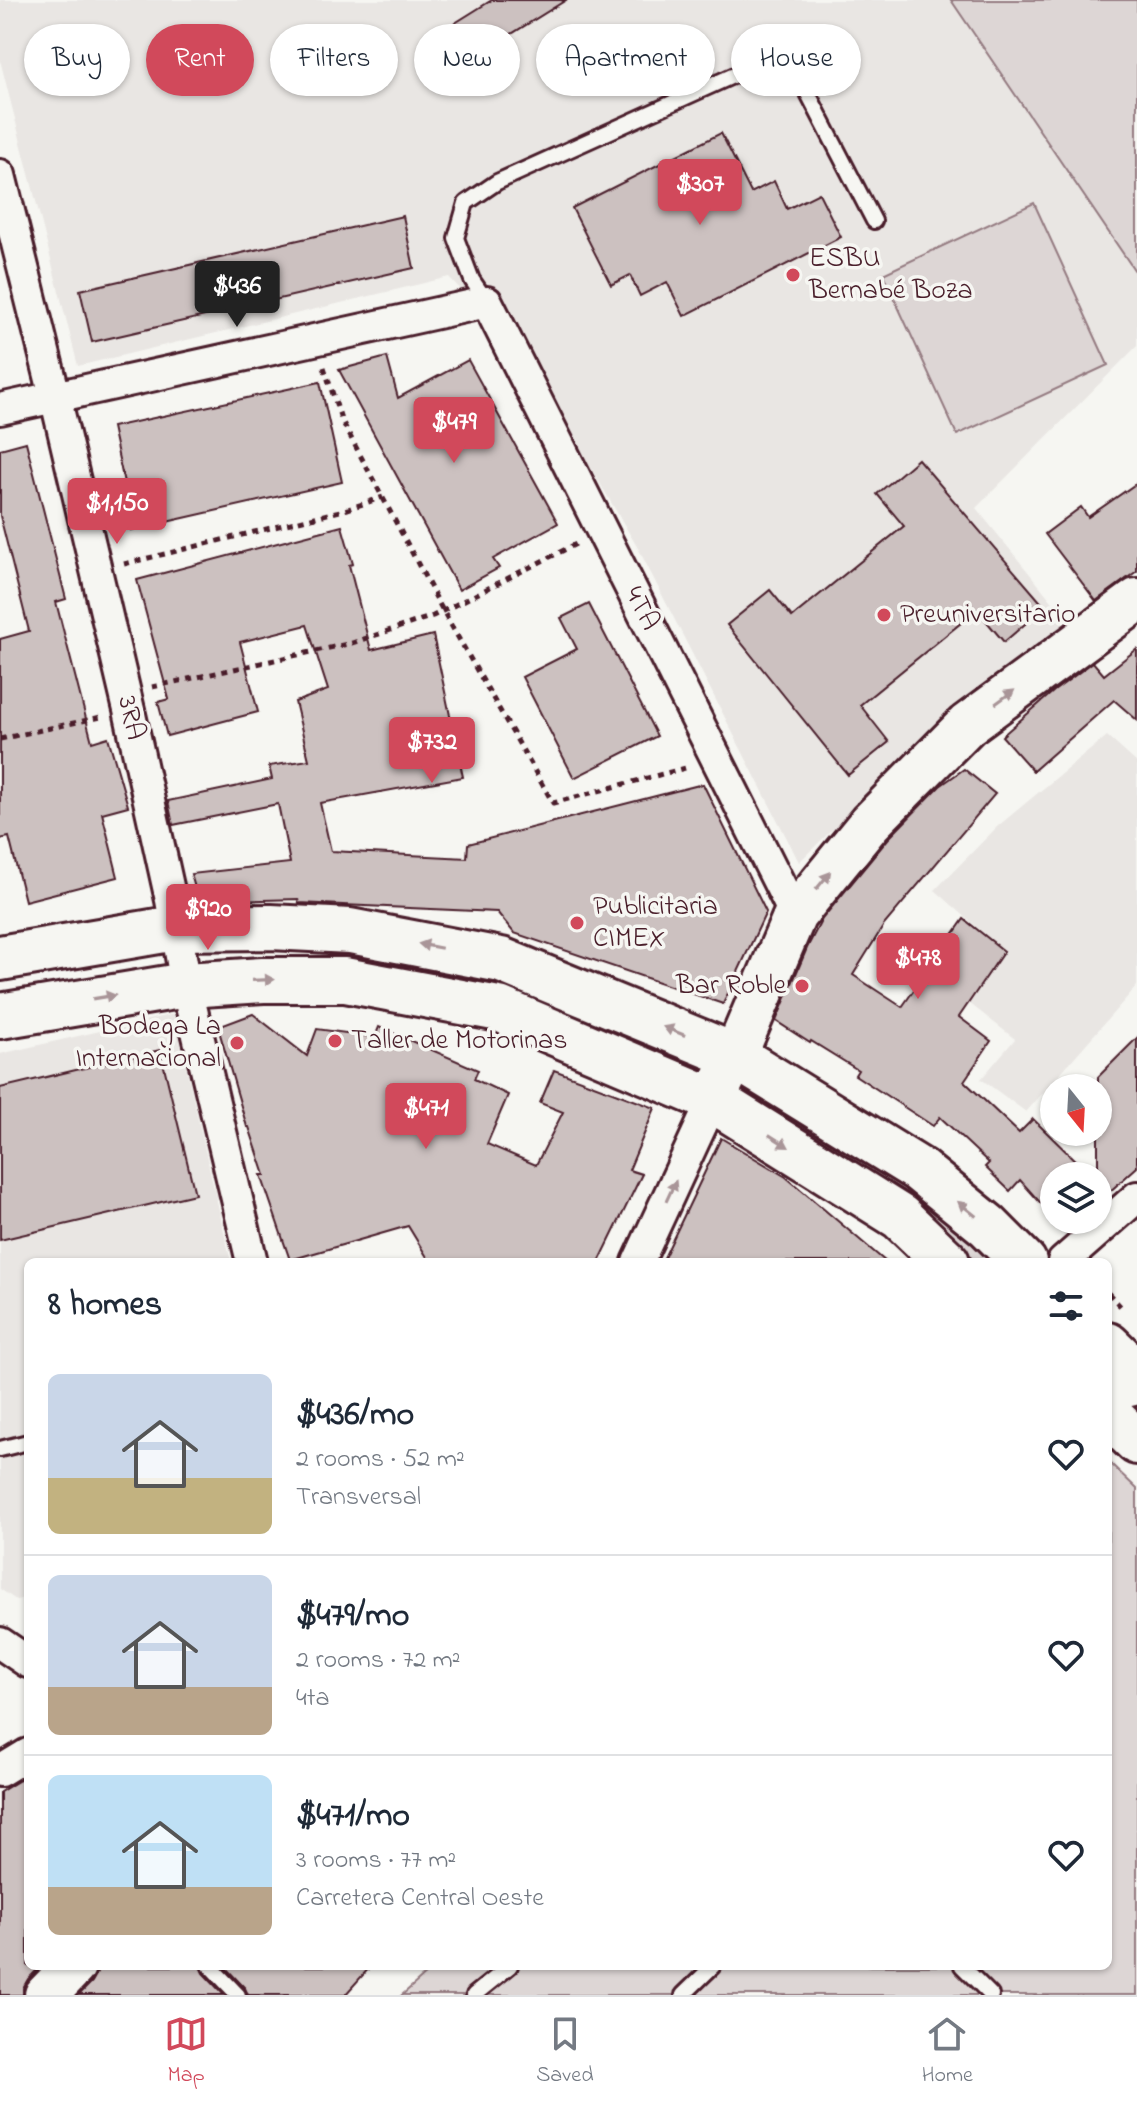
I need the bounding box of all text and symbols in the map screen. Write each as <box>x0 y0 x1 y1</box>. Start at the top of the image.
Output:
chip: Buy <box>24 24 130 96</box>
chip: Rent <box>146 24 254 96</box>
chip: Filters <box>270 24 398 96</box>
chip: New <box>414 24 520 96</box>
chip: Apartment <box>536 24 715 96</box>
chip: House <box>731 24 861 96</box>
pin: $307 <box>653 159 747 227</box>
text: $307 <box>676 166 724 204</box>
place label: ESBU Bernabé Boza <box>808 239 973 312</box>
pin: $436 <box>190 261 284 329</box>
marker: ESBU Bernabé Boza <box>784 266 802 284</box>
text: $436 <box>213 268 261 306</box>
pin: $479 <box>407 397 501 465</box>
text: $479 <box>432 404 476 442</box>
pin: $1,150 <box>52 478 182 546</box>
text: $1,150 <box>86 485 148 523</box>
street label: 4TA <box>613 580 669 638</box>
place label: Preuniversitario <box>900 595 1076 636</box>
marker: Preuniversitario <box>875 606 893 624</box>
one-way arrow <box>994 689 1016 705</box>
street label: 3RA <box>105 692 155 744</box>
pin: $732 <box>385 717 479 785</box>
text: $732 <box>407 724 457 762</box>
one-way arrow <box>814 871 831 891</box>
pin: $920 <box>161 884 255 952</box>
place label: Publicitaria CIMEX <box>593 887 718 960</box>
text: $920 <box>184 891 232 929</box>
marker: Publicitaria CIMEX <box>568 914 586 932</box>
pin: $478 <box>871 933 965 1001</box>
one-way arrow <box>417 939 442 952</box>
text: $478 <box>895 940 941 978</box>
place label: Bar Roble <box>675 966 786 1007</box>
one-way arrow <box>251 974 276 987</box>
marker: Bar Roble <box>793 977 811 995</box>
one-way arrow <box>92 991 117 1003</box>
place label: Bodega La Internacional <box>75 1007 221 1080</box>
place label: Taller de Motorinas <box>351 1021 568 1062</box>
one-way arrow <box>662 1024 686 1037</box>
marker: Taller de Motorinas <box>326 1032 344 1050</box>
marker: Bodega La Internacional <box>228 1034 246 1052</box>
north arrow <box>1040 1074 1112 1146</box>
map controls <box>1040 1074 1112 1234</box>
pin: $471 <box>379 1083 473 1151</box>
text: $471 <box>403 1090 449 1128</box>
one-way arrow <box>768 1134 790 1148</box>
button: layers <box>1040 1162 1112 1234</box>
one-way arrow <box>664 1180 678 1203</box>
one-way arrow <box>957 1201 977 1218</box>
text: 8 homes <box>48 1281 162 1331</box>
icon: filters <box>1044 1284 1088 1328</box>
text: $436/mo <box>296 1391 414 1441</box>
icon: home <box>112 1406 208 1502</box>
icon: heart <box>1044 1432 1088 1476</box>
text: 2 rooms · 52 m² <box>296 1441 465 1479</box>
text: Transversal <box>296 1479 421 1517</box>
text: $479/mo <box>296 1592 409 1642</box>
icon: home <box>112 1607 208 1703</box>
icon: heart <box>1044 1633 1088 1677</box>
text: 2 rooms · 72 m² <box>296 1642 461 1680</box>
text: 4ta <box>296 1680 330 1718</box>
text: $471/mo <box>296 1792 410 1842</box>
icon: home <box>112 1807 208 1903</box>
icon: heart <box>1044 1833 1088 1877</box>
text: 3 rooms · 77 m² <box>296 1842 456 1880</box>
text: Carretera Central Oeste <box>296 1880 544 1918</box>
tab: Map <box>164 2012 208 2092</box>
tab: Saved <box>536 2012 594 2092</box>
tab: Home <box>922 2012 973 2092</box>

